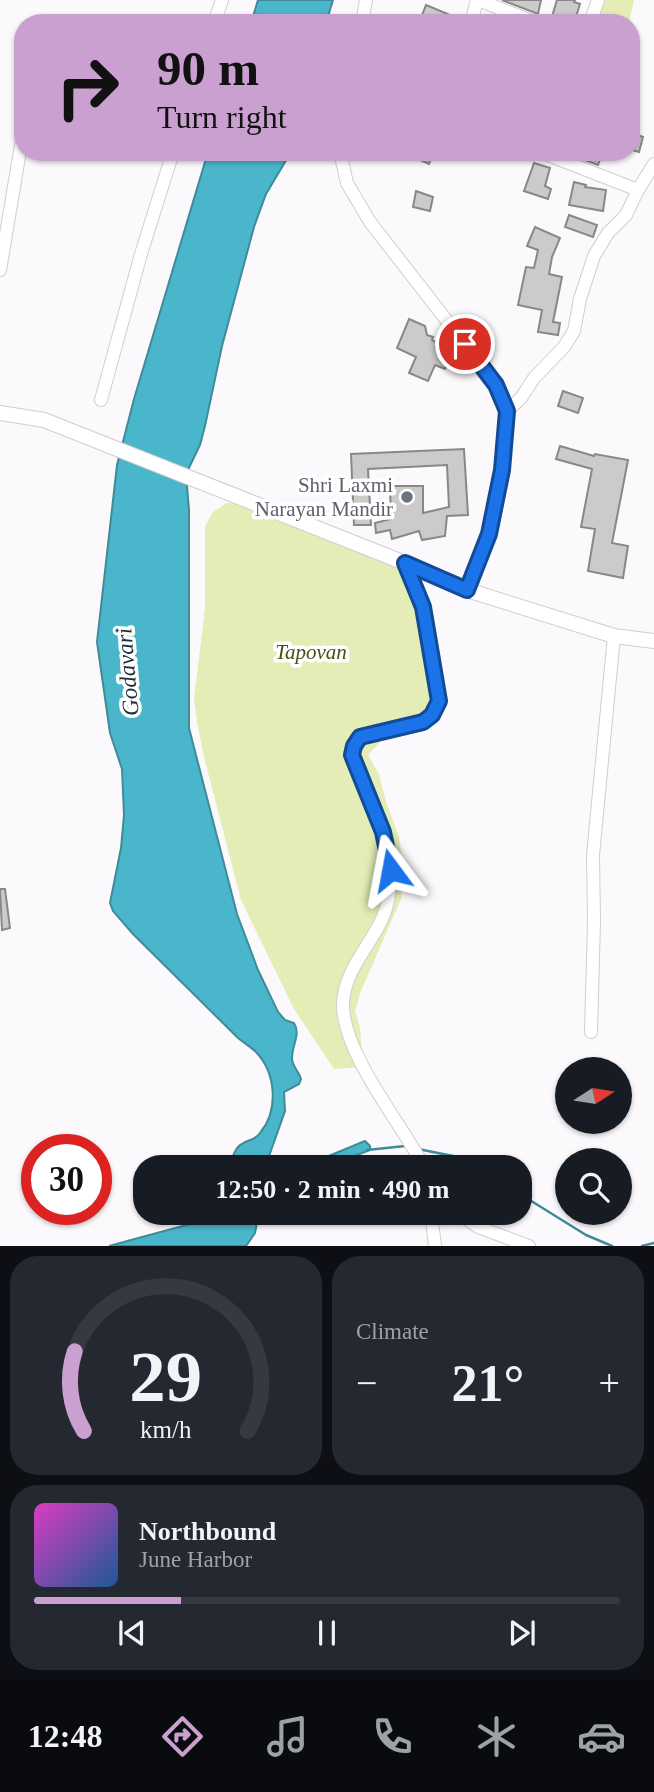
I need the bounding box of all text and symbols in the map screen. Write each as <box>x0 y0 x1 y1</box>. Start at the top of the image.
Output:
text: 90 m <box>157 41 259 96</box>
icon: right <box>42 42 133 133</box>
text: Turn right <box>157 99 287 135</box>
pin <box>435 314 495 374</box>
icon: arrive <box>446 325 484 363</box>
place label: Shri Laxmi Narayan Mandir <box>255 473 393 521</box>
marker: Shri Laxmi Narayan Mandir <box>399 489 415 505</box>
water label: Godavari <box>111 627 144 717</box>
park label: Tapovan <box>275 640 347 664</box>
position arrow <box>354 833 428 907</box>
north arrow <box>555 1057 632 1134</box>
map controls <box>555 1057 632 1225</box>
speed limit sign: 30 <box>21 1134 112 1225</box>
button: search <box>555 1148 632 1225</box>
text: 12:50 · 2 min · 490 m <box>216 1175 450 1204</box>
text: Climate <box>356 1319 429 1344</box>
text: 29 <box>130 1337 202 1418</box>
text: 21° <box>452 1355 524 1412</box>
text: − <box>356 1362 377 1404</box>
text: + <box>599 1362 620 1404</box>
text: km/h <box>140 1416 192 1443</box>
text: Northbound <box>139 1517 276 1546</box>
text: June Harbor <box>139 1547 252 1572</box>
icon: previous <box>113 1614 151 1652</box>
icon: pause <box>308 1614 346 1652</box>
icon: next <box>503 1614 541 1652</box>
icon: directions <box>158 1712 207 1761</box>
icon: music <box>263 1712 312 1761</box>
icon: phone <box>368 1712 417 1761</box>
icon: climate <box>472 1712 521 1761</box>
icon: car <box>577 1712 626 1761</box>
text: 12:48 <box>28 1718 103 1754</box>

